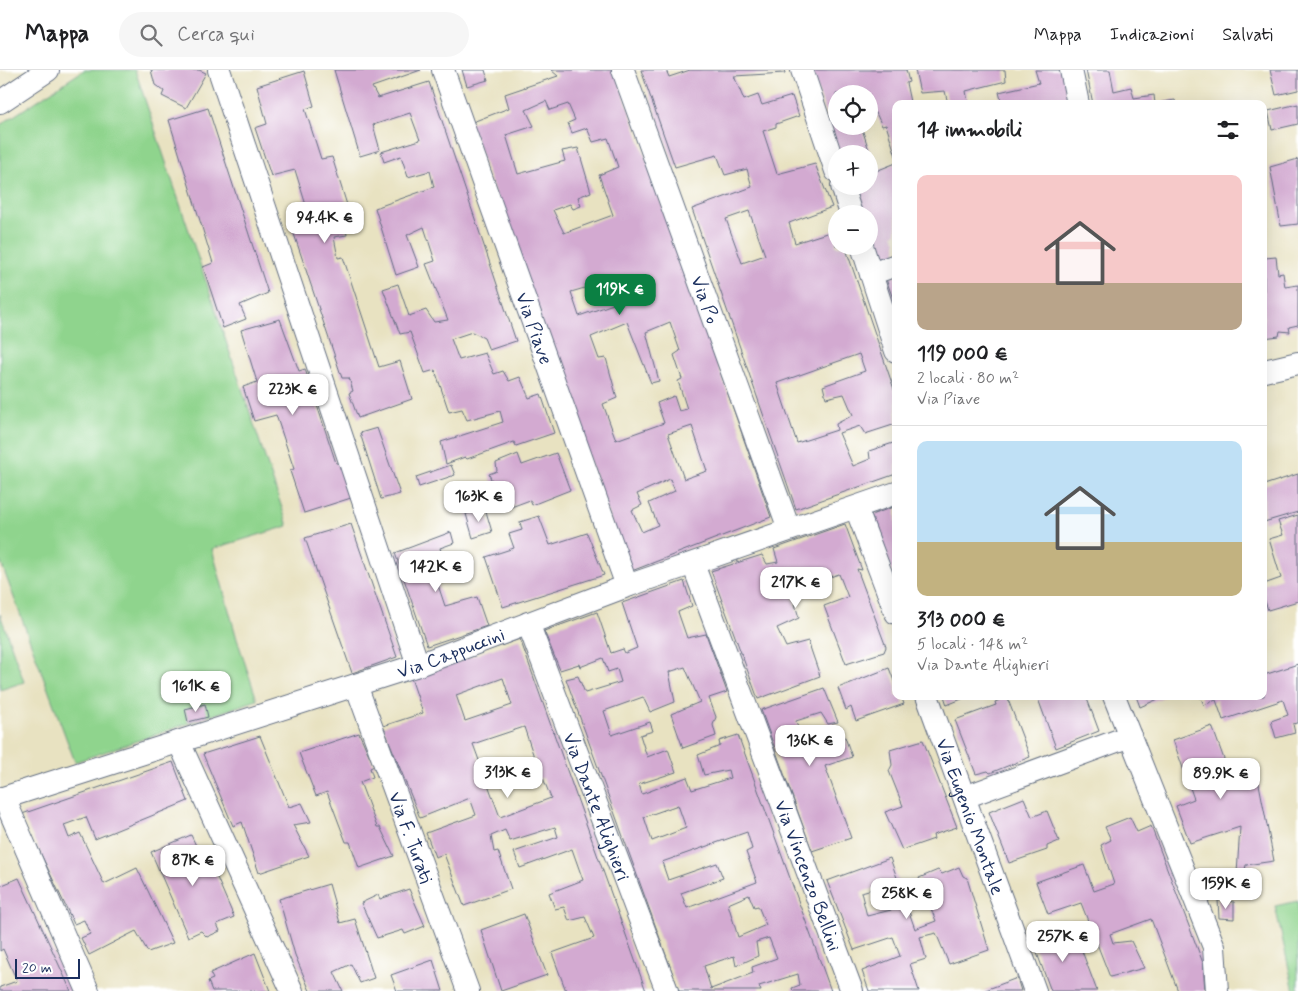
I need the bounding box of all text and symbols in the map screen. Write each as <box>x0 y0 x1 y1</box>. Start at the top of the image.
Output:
search box <box>119 12 469 57</box>
text: Mappa <box>25 19 89 50</box>
icon: search <box>137 21 165 49</box>
text: Cerca qui <box>177 22 255 47</box>
text: Mappa <box>1034 23 1082 47</box>
text: Indicazioni <box>1110 23 1194 47</box>
text: Salvati <box>1222 23 1273 47</box>
map controls <box>828 85 878 255</box>
button: locate <box>828 85 878 135</box>
text: 14 immobili <box>917 116 1022 144</box>
icon: filters <box>1214 116 1242 144</box>
button: + <box>828 145 878 195</box>
pin: 94.4K € <box>279 202 371 244</box>
button: − <box>828 205 878 255</box>
text: 94.4K € <box>297 207 353 228</box>
icon: home <box>1035 208 1125 298</box>
street label: Via Po <box>684 272 725 328</box>
pin: 119K € <box>579 274 661 316</box>
text: 119K € <box>596 279 644 300</box>
street label: Via Piave <box>509 289 558 368</box>
text: 119 000 € <box>917 340 1008 368</box>
text: 2 locali · 80 m² <box>917 368 1019 389</box>
pin: 223K € <box>252 374 334 416</box>
text: 223K € <box>269 379 317 400</box>
text: Via Piave <box>917 389 980 410</box>
icon: home <box>1035 473 1125 563</box>
pin: 163K € <box>438 480 520 523</box>
text: 163K € <box>455 486 503 507</box>
pin: 142K € <box>395 550 477 593</box>
text: 142K € <box>410 556 462 577</box>
pin: 217K € <box>755 566 837 609</box>
text: 217K € <box>771 572 821 593</box>
text: 313 000 € <box>917 606 1006 634</box>
street label: Via Cappuccini <box>394 622 509 685</box>
text: 5 locali · 148 m² <box>917 634 1028 655</box>
text: Via Dante Alighieri <box>917 655 1049 676</box>
pin: 161K € <box>155 670 237 713</box>
text: 161K € <box>172 676 220 697</box>
pin: 136K € <box>769 724 851 767</box>
street label: Via Dante Alighieri <box>556 729 635 885</box>
text: 136K € <box>786 730 834 751</box>
street label: Via Eugenio Montale <box>930 735 1010 898</box>
pin: 313K € <box>467 756 549 799</box>
pin: 89.9K € <box>1175 758 1267 800</box>
text: 313K € <box>485 762 531 783</box>
text: 89.9K € <box>1193 763 1249 784</box>
street label: Via F. Turati <box>382 788 438 887</box>
street label: Via Vincenzo Bellini <box>768 797 847 955</box>
pin: 87K € <box>158 844 228 887</box>
text: 87K € <box>171 850 215 871</box>
pin: 159K € <box>1185 868 1267 910</box>
text: 159K € <box>1201 873 1251 894</box>
pin: 258K € <box>866 878 948 920</box>
text: 258K € <box>881 883 933 904</box>
pin: 257K € <box>1022 920 1104 963</box>
text: 257K € <box>1037 926 1089 947</box>
scale bar <box>15 956 80 979</box>
text: 20 m <box>22 959 52 977</box>

